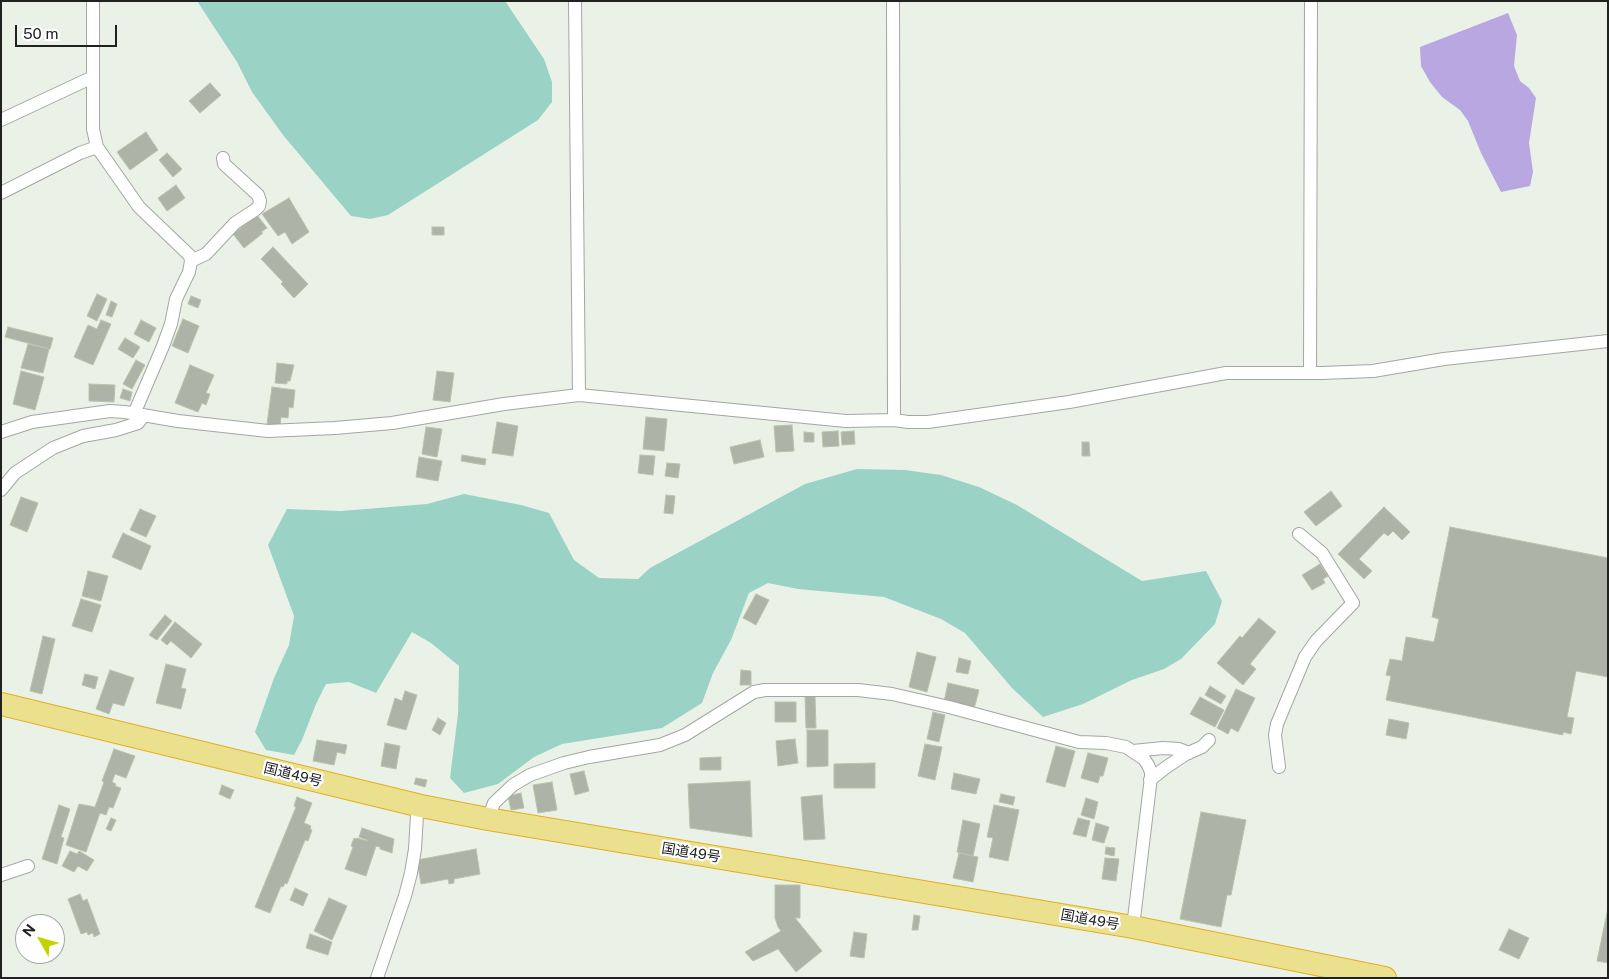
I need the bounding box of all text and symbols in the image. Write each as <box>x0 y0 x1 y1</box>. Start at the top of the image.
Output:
scale bar <box>18 15 120 47</box>
text: 50 m <box>23 25 58 42</box>
street label: 国道49号 <box>262 760 324 790</box>
street label: 国道49号 <box>660 840 722 866</box>
street label: 国道49号 <box>1059 907 1121 933</box>
north arrow <box>15 914 65 964</box>
text: N <box>19 921 39 940</box>

